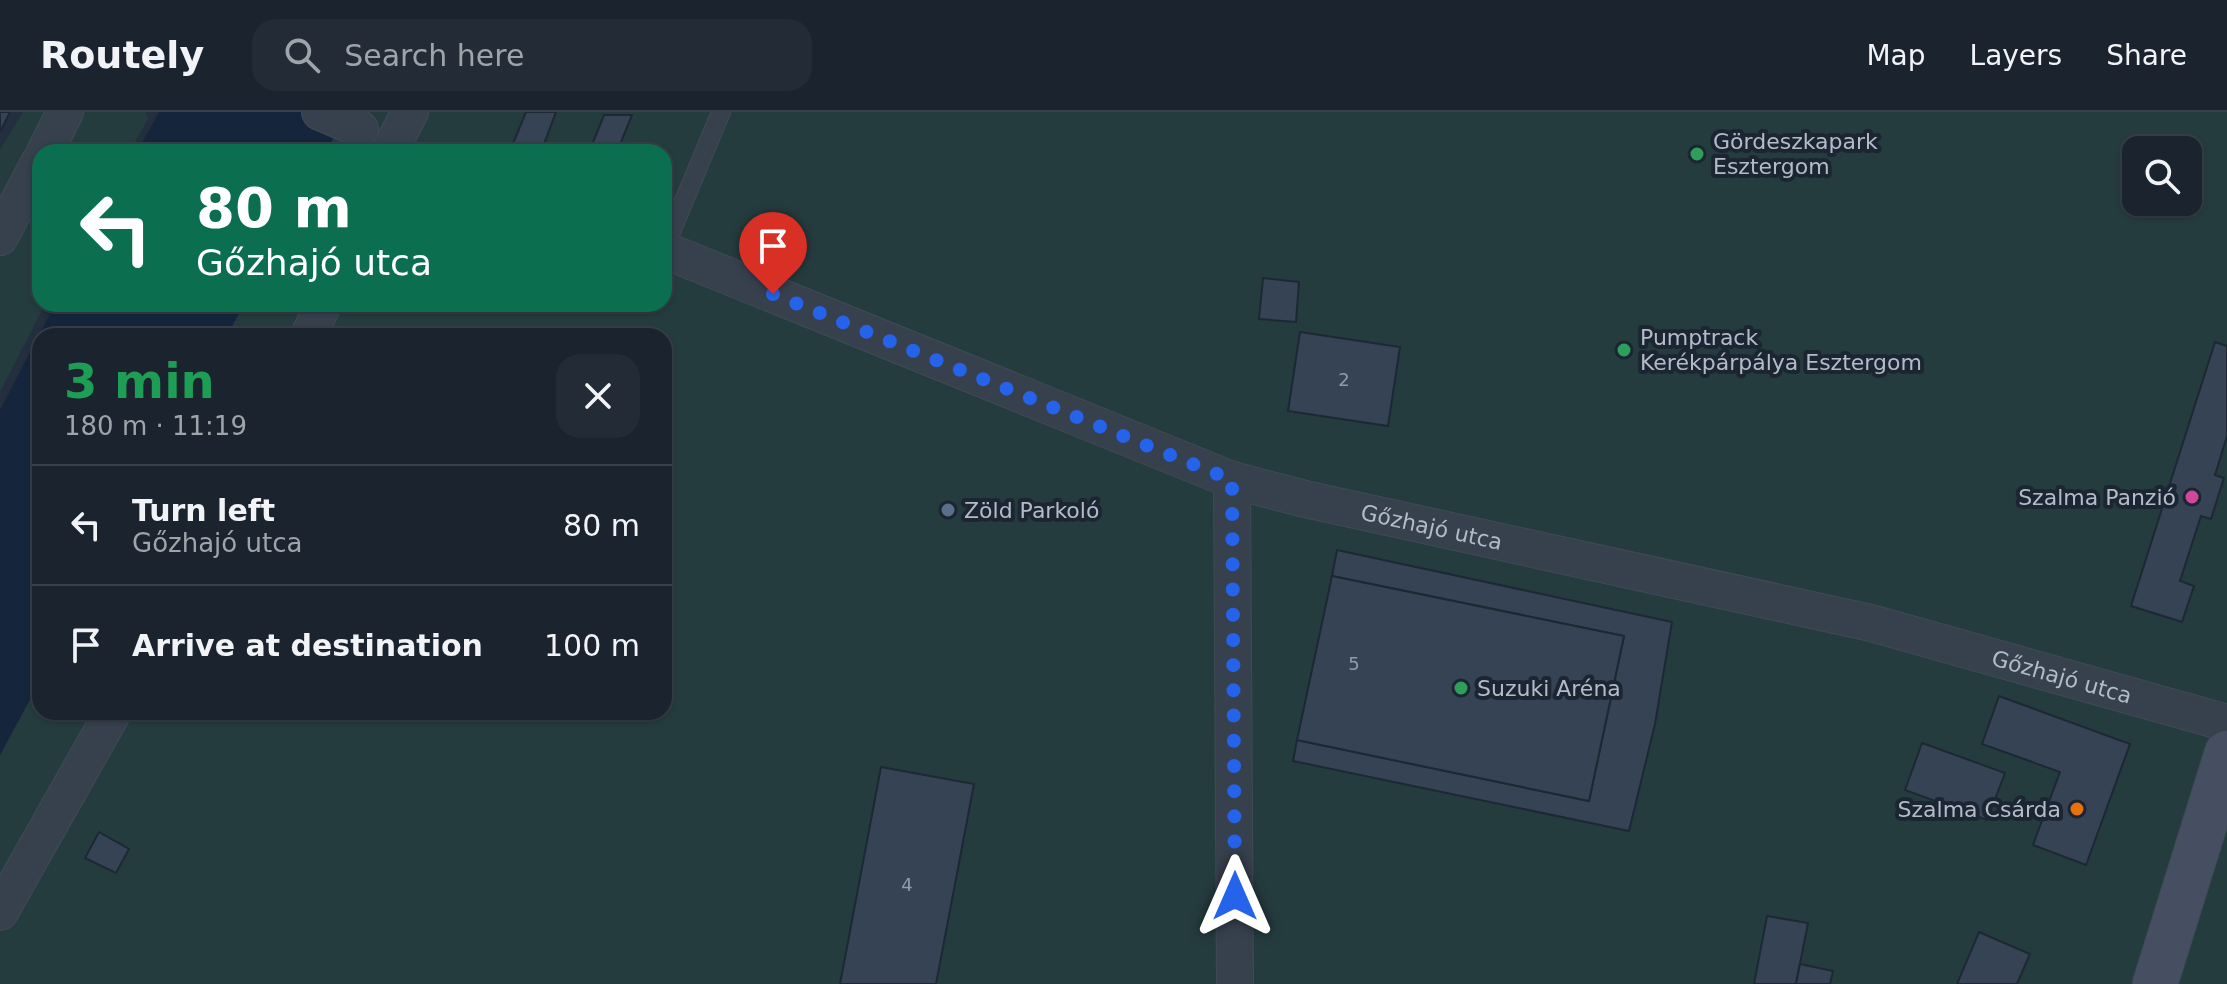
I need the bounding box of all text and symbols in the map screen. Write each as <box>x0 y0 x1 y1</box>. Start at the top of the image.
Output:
search box <box>252 19 812 91</box>
text: Routely <box>40 33 204 77</box>
icon: search <box>280 33 324 77</box>
text: Search here <box>344 38 524 73</box>
text: Map <box>1866 39 1926 72</box>
text: Layers <box>1970 39 2062 72</box>
text: Share <box>2106 39 2187 72</box>
place label: Gördeszkapark Esztergom <box>1713 129 1878 179</box>
map controls <box>2122 136 2202 216</box>
button: search <box>2122 136 2202 216</box>
marker: Gördeszkapark Esztergom <box>1688 145 1706 163</box>
text: 80 m <box>196 175 352 240</box>
icon: left <box>64 176 168 280</box>
pin <box>739 212 807 294</box>
icon: arrive <box>751 224 795 268</box>
text: Gőzhajó utca <box>196 242 432 283</box>
place label: Pumptrack Kerékpárpálya Esztergom <box>1640 325 1922 375</box>
marker: Pumptrack Kerékpárpálya Esztergom <box>1615 341 1633 359</box>
text: 3 min <box>64 353 215 409</box>
button: close <box>556 354 640 438</box>
house number: 2 <box>1338 369 1350 390</box>
text: 180 m · 11:19 <box>64 411 247 441</box>
place label: Szalma Panzió <box>2018 485 2176 510</box>
marker: Szalma Panzió <box>2183 488 2201 506</box>
text: Turn left <box>132 493 275 528</box>
place label: Zöld Parkoló <box>964 498 1099 523</box>
street label: Gőzhajó utca <box>1359 499 1505 554</box>
marker: Zöld Parkoló <box>939 501 957 519</box>
icon: left <box>64 503 108 547</box>
text: 80 m <box>563 508 640 543</box>
text: Gőzhajó utca <box>132 528 302 558</box>
icon: arrive <box>64 623 108 667</box>
text: Arrive at destination <box>132 628 483 663</box>
text: 100 m <box>544 628 640 663</box>
street label: Gőzhajó utca <box>1989 645 2135 708</box>
house number: 5 <box>1348 653 1360 674</box>
place label: Suzuki Aréna <box>1477 676 1621 701</box>
marker: Suzuki Aréna <box>1452 679 1470 697</box>
place label: Szalma Csárda <box>1898 797 2061 822</box>
marker: Szalma Csárda <box>2068 800 2086 818</box>
position arrow <box>1193 854 1277 938</box>
house number: 4 <box>901 874 913 895</box>

